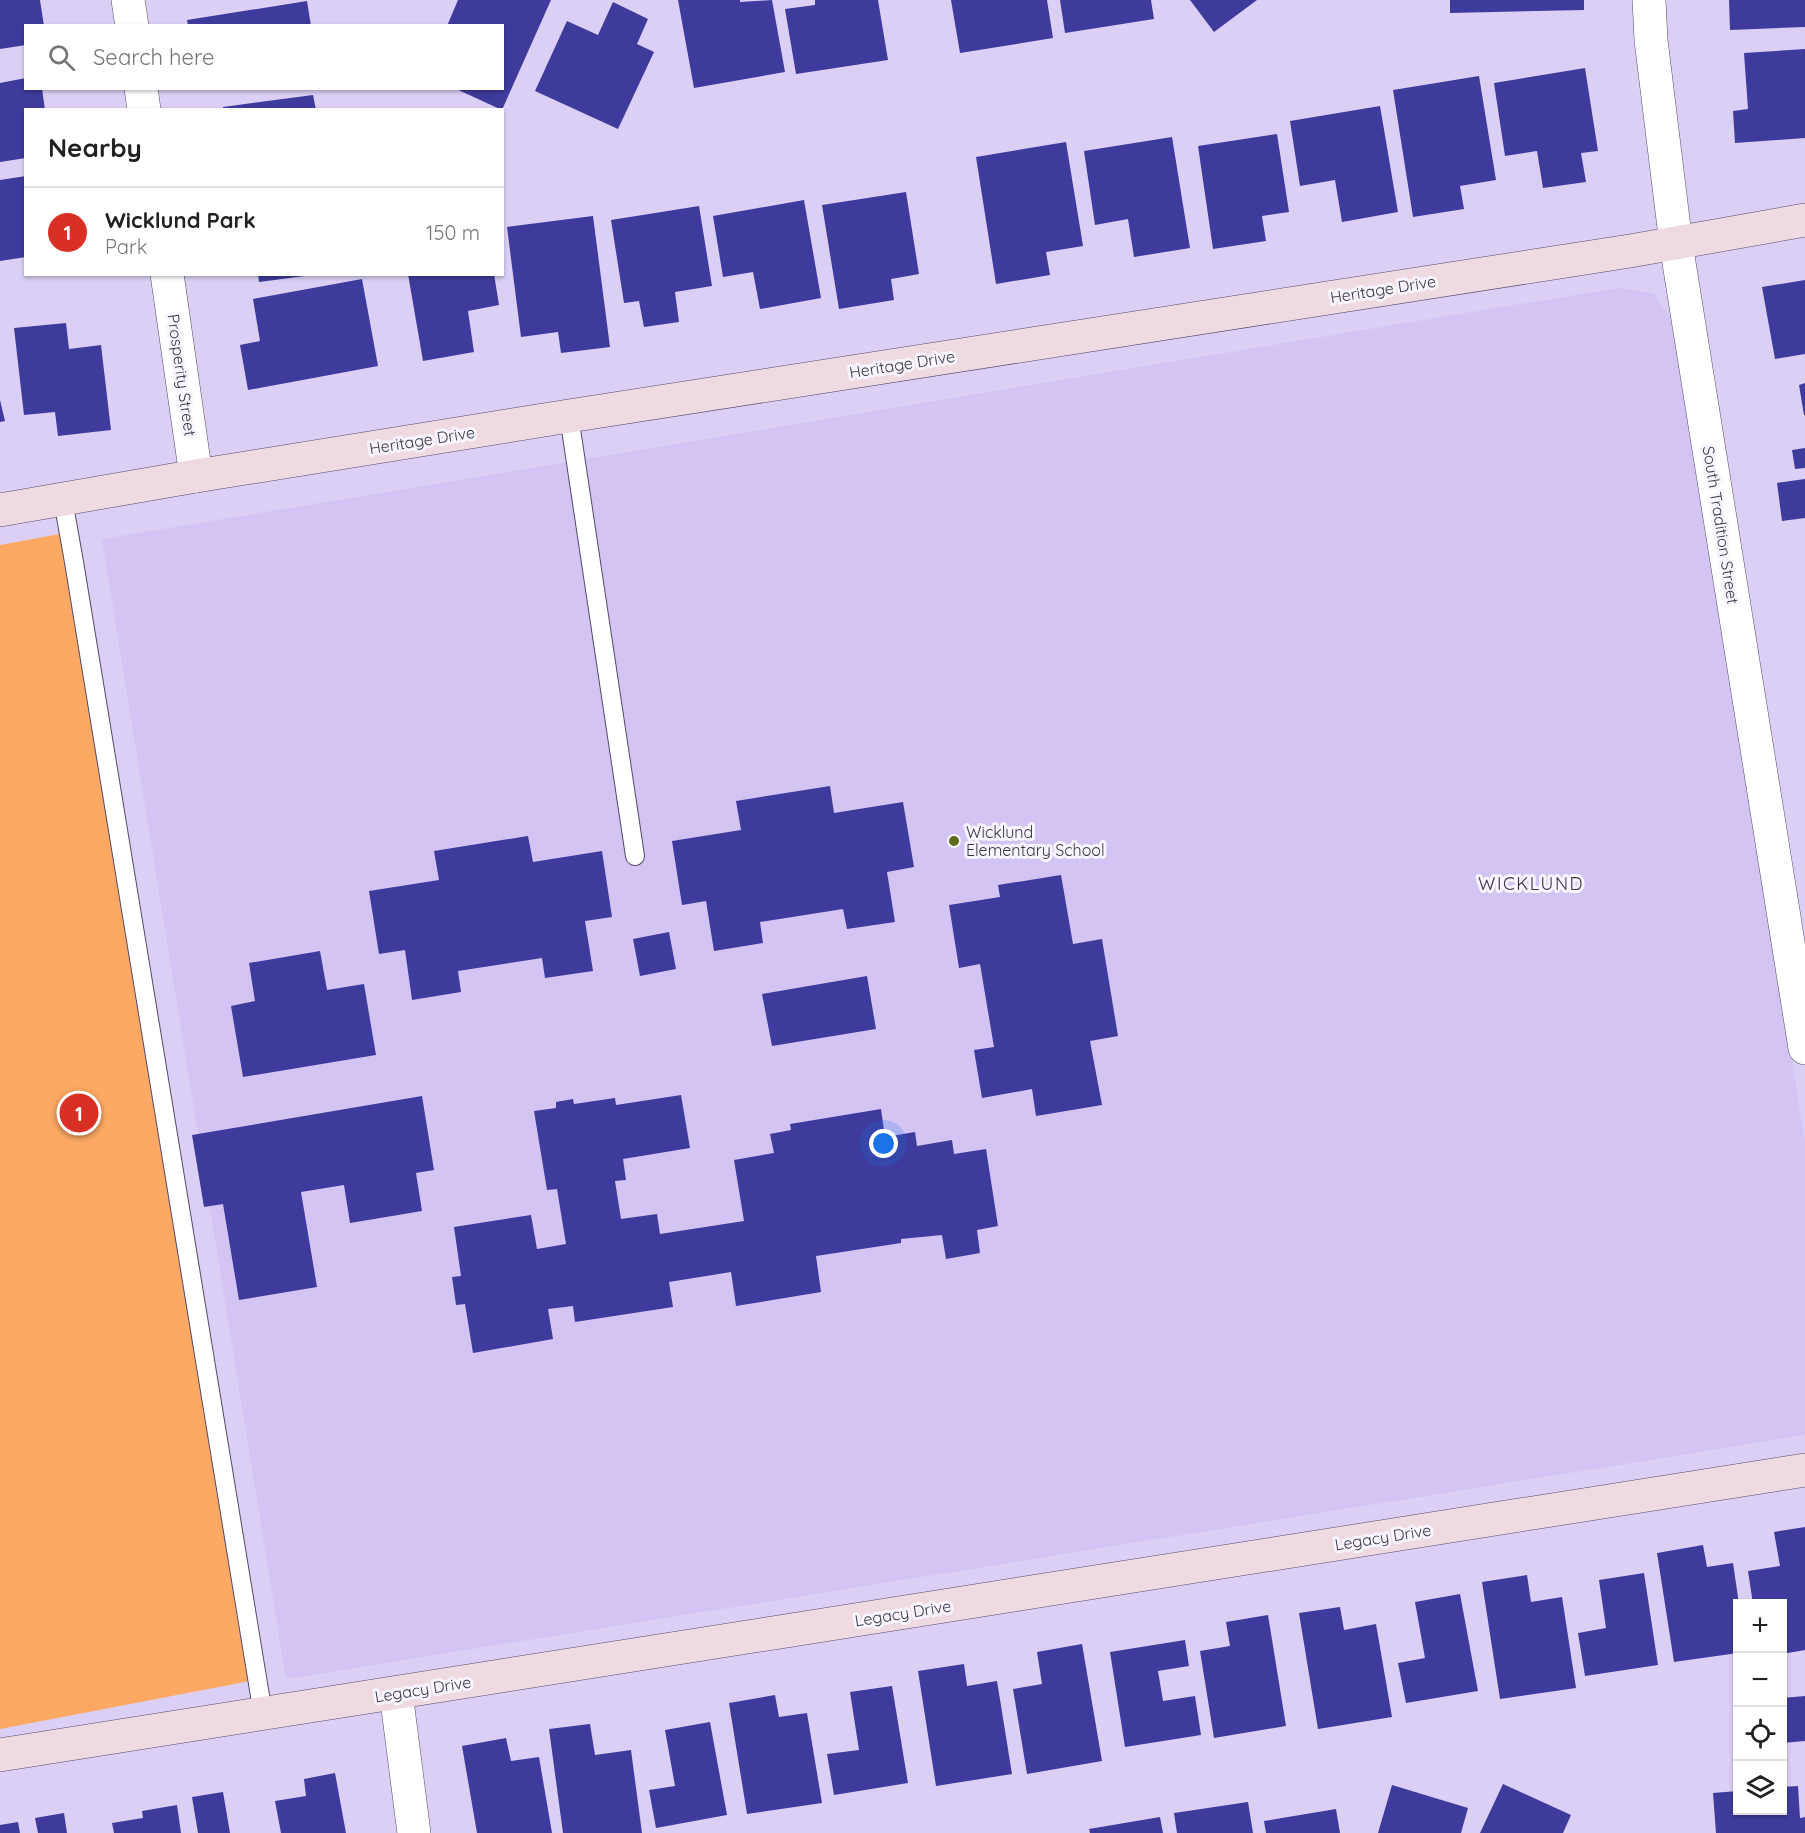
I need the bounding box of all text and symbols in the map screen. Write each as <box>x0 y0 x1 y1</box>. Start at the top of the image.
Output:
search box <box>24 24 504 90</box>
icon: search <box>45 41 78 74</box>
text: Search here <box>93 43 214 71</box>
text: Nearby <box>48 131 142 164</box>
text: Wicklund Park <box>105 206 256 234</box>
text: 1 <box>64 220 71 245</box>
text: 150 m <box>426 220 480 245</box>
text: Park <box>105 234 147 259</box>
street label: Heritage Drive <box>1329 271 1437 307</box>
street label: Prosperity Street <box>164 312 200 438</box>
street label: Heritage Drive <box>848 346 956 382</box>
street label: Heritage Drive <box>368 422 476 458</box>
street label: South Tradition Street <box>1699 444 1743 606</box>
place label: Wicklund Elementary School <box>966 822 1105 860</box>
marker: Wicklund Elementary School <box>947 834 961 848</box>
district label: WICKLUND <box>1478 872 1584 895</box>
pin: 1 <box>60 1090 98 1136</box>
your location <box>869 1129 898 1158</box>
street label: Legacy Drive <box>1333 1520 1433 1554</box>
street label: Legacy Drive <box>853 1596 953 1630</box>
map controls <box>1733 1599 1787 1815</box>
button: + <box>1733 1599 1787 1653</box>
button: − <box>1733 1653 1787 1707</box>
street label: Legacy Drive <box>373 1672 473 1706</box>
button: locate <box>1733 1707 1787 1761</box>
button: layers <box>1733 1761 1787 1815</box>

